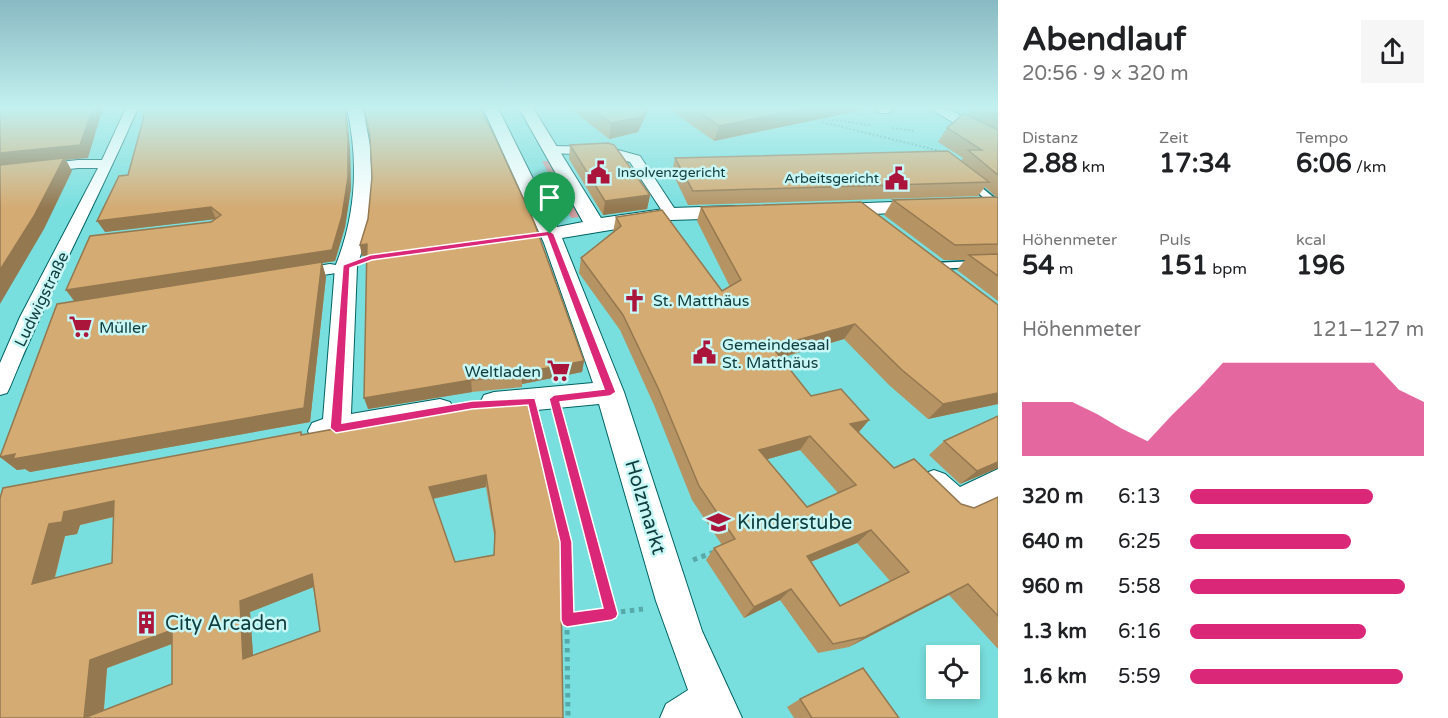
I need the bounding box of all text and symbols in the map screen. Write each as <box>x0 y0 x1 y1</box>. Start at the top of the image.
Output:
text: Abendlauf <box>1022 20 1186 59</box>
button: share <box>1361 20 1424 83</box>
text: 20:56 · 9 × 320 m <box>1022 62 1189 86</box>
text: Distanz <box>1022 128 1078 148</box>
text: Zeit <box>1159 128 1188 148</box>
text: Tempo <box>1296 128 1348 148</box>
text: 2.88 <box>1022 148 1078 179</box>
text: 17:34 <box>1159 148 1231 179</box>
text: 6:06 <box>1296 148 1352 179</box>
text: km <box>1078 157 1105 177</box>
text: /km <box>1352 157 1386 177</box>
public building icon: Insolvenzgericht <box>586 159 612 185</box>
place label: Insolvenzgericht <box>617 164 726 181</box>
public building icon: Arbeitsgericht <box>884 165 910 191</box>
place label: Arbeitsgericht <box>784 170 880 187</box>
pin <box>524 172 575 234</box>
icon: arrive <box>533 181 566 214</box>
text: Höhenmeter <box>1022 230 1117 250</box>
text: Puls <box>1159 230 1191 250</box>
text: kcal <box>1296 230 1326 250</box>
street label: Ludwigstraße <box>10 249 74 350</box>
text: 54 <box>1022 250 1055 281</box>
text: 151 <box>1159 250 1208 281</box>
text: 196 <box>1296 250 1345 281</box>
text: m <box>1055 259 1074 279</box>
text: bpm <box>1208 259 1247 279</box>
church icon: St. Matthäus <box>622 287 648 313</box>
place label: St. Matthäus <box>653 291 750 311</box>
supermarket icon: Müller <box>68 314 94 340</box>
place label: Müller <box>99 318 148 338</box>
text: Höhenmeter <box>1022 318 1141 342</box>
text: 121–127 m <box>1311 318 1424 342</box>
place label: Gemeindesaal St. Matthäus <box>722 335 829 373</box>
public building icon: Gemeindesaal St. Matthäus <box>691 340 717 366</box>
supermarket icon: Weltladen <box>546 358 572 384</box>
place label: Weltladen <box>465 362 541 382</box>
street label: Holzmarkt <box>619 457 671 558</box>
text: 320 m <box>1022 485 1083 509</box>
text: 6:13 <box>1118 485 1161 509</box>
school or university icon: Kinderstube <box>706 509 732 535</box>
place label: Kinderstube <box>737 511 852 535</box>
text: 640 m <box>1022 530 1083 554</box>
text: 6:25 <box>1118 530 1161 554</box>
text: 960 m <box>1022 575 1083 599</box>
text: 5:58 <box>1118 575 1161 599</box>
building icon: City Arcaden <box>134 610 160 636</box>
place label: City Arcaden <box>165 612 288 636</box>
text: 1.3 km <box>1022 620 1087 644</box>
text: 6:16 <box>1118 620 1161 644</box>
map controls <box>926 645 980 699</box>
button: locate <box>926 645 980 699</box>
text: 1.6 km <box>1022 665 1087 689</box>
text: 5:59 <box>1118 665 1161 689</box>

